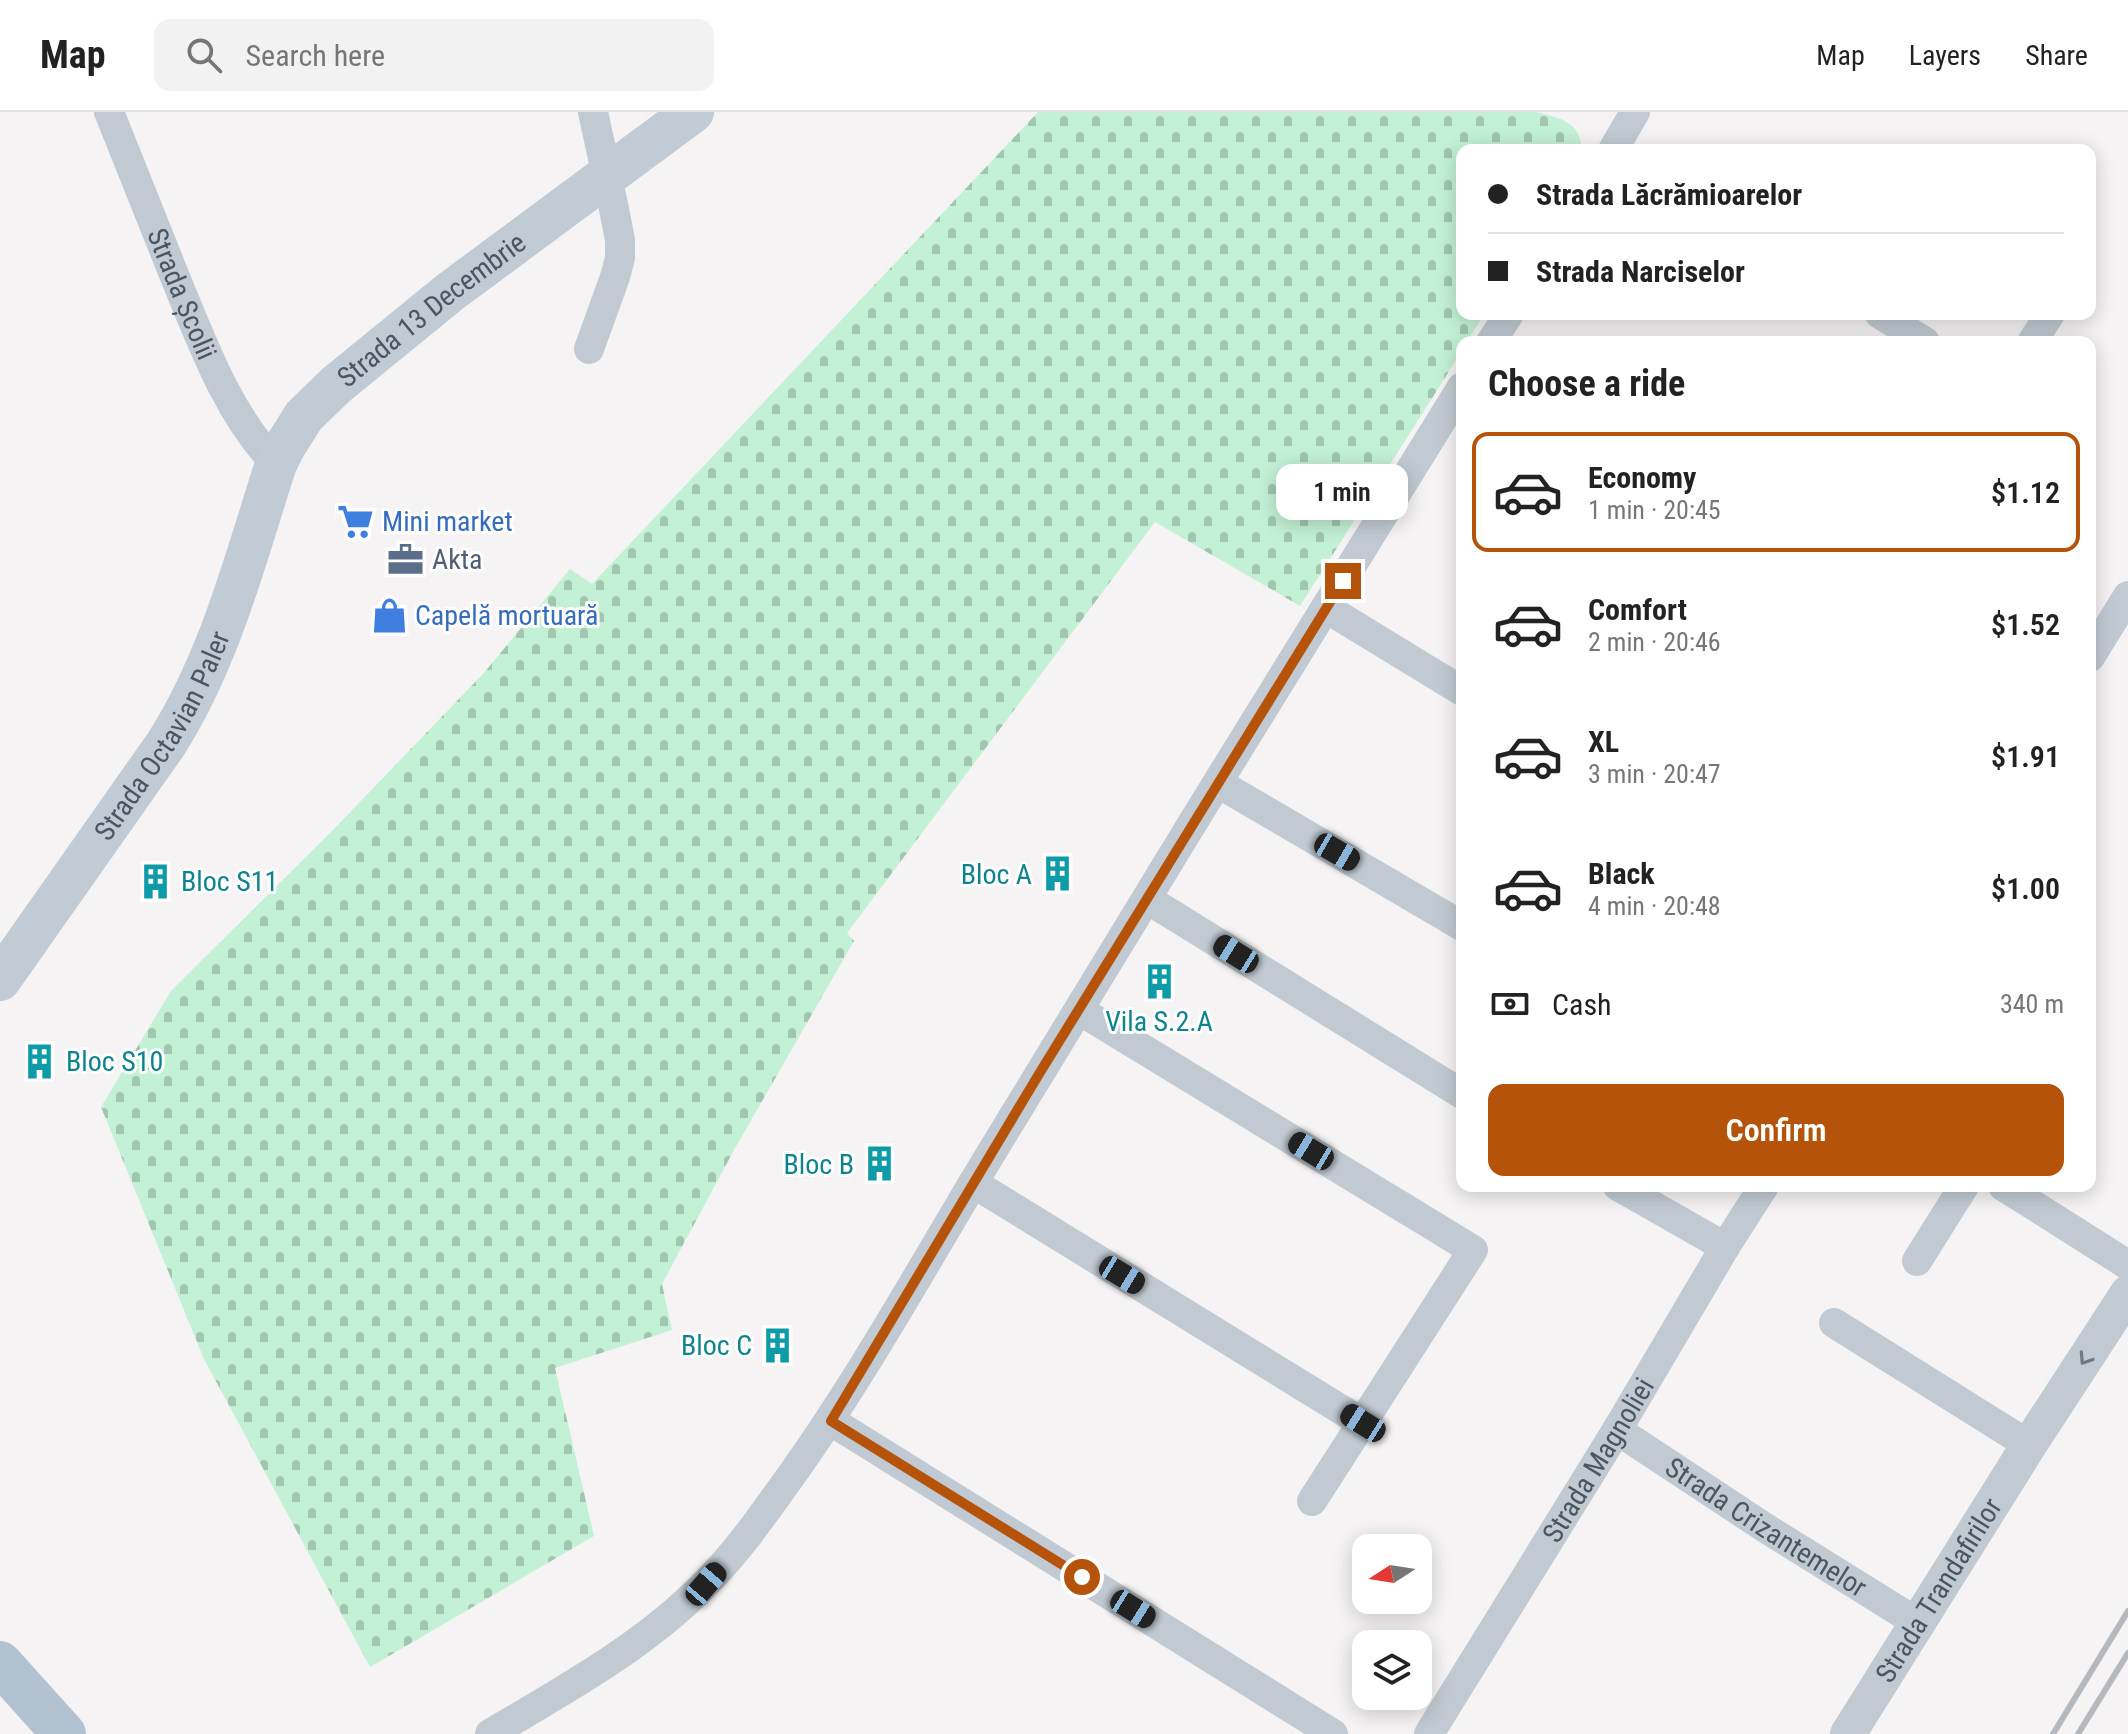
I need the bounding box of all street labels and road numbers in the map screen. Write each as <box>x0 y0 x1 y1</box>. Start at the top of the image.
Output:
street label: Strada Școlii <box>140 224 223 365</box>
street label: Strada 13 Decembrie <box>331 226 532 394</box>
street label: Strada Octavian Paler <box>88 627 237 847</box>
street label: Strada Magnoliei <box>1536 1372 1661 1548</box>
street label: Strada Crizantemelor <box>1659 1451 1873 1604</box>
street label: Strada Trandafirilor <box>1869 1492 2009 1688</box>

